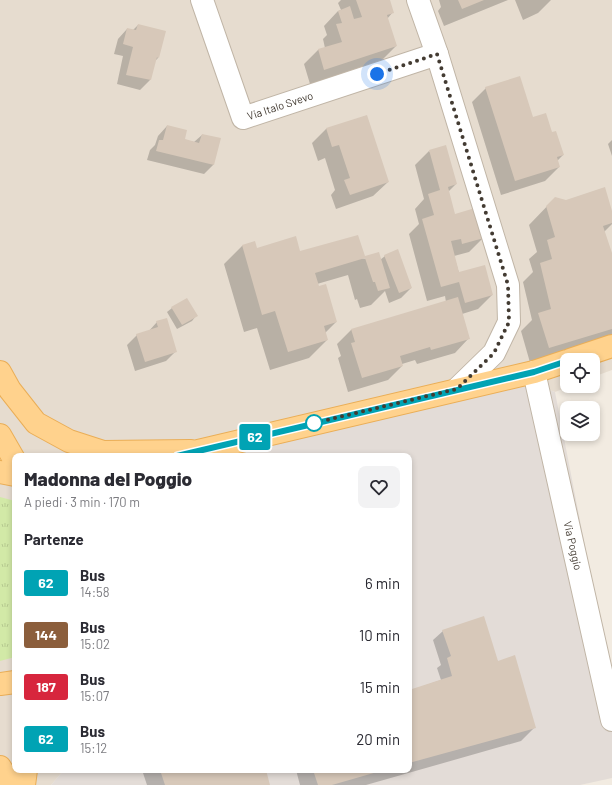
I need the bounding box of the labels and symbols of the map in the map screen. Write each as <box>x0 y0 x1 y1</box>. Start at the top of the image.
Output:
your location <box>367 64 387 84</box>
street label: Via Italo Svevo <box>245 88 315 122</box>
unlabelled marker <box>305 414 323 432</box>
line badge: 62 <box>237 424 273 450</box>
street label: Via Poggio <box>562 520 585 571</box>

